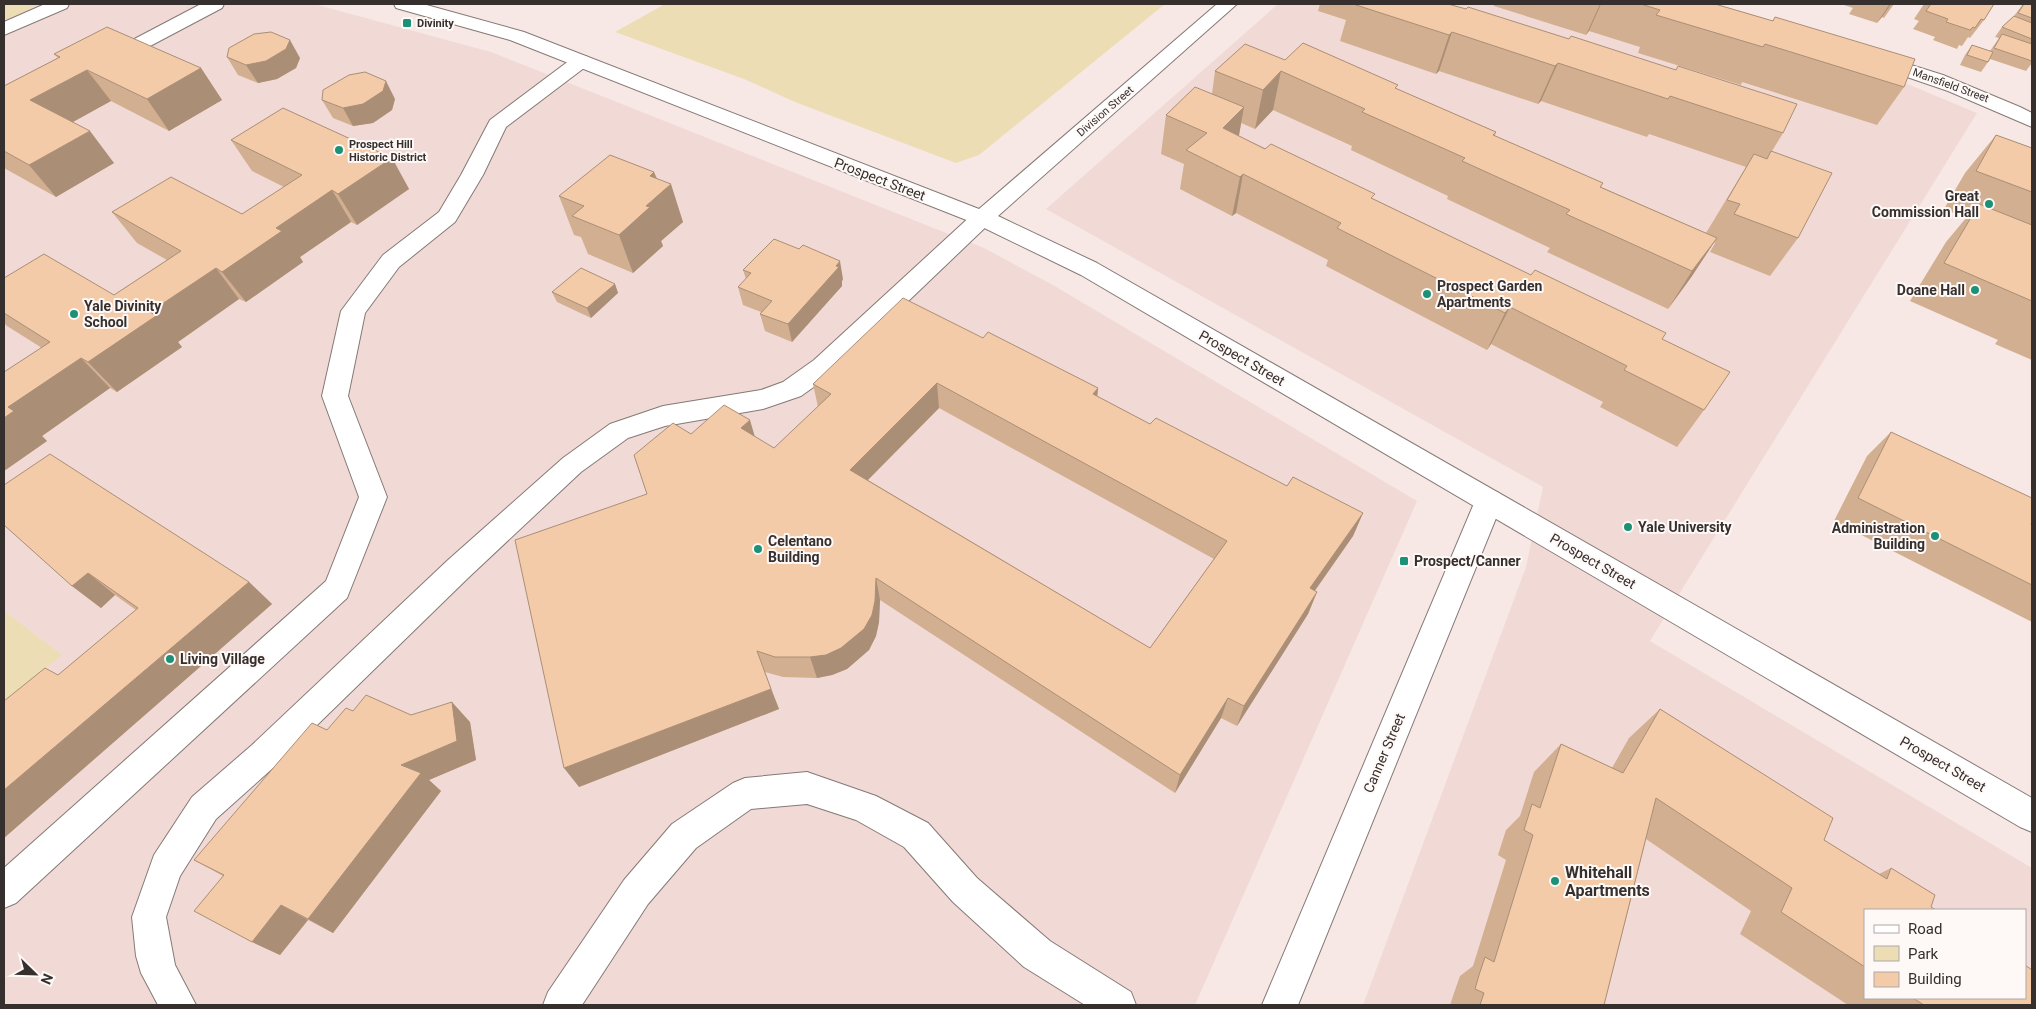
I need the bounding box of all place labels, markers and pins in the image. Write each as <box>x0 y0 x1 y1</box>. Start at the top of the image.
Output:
marker: Divinity <box>401 17 413 29</box>
place label: Divinity <box>417 17 454 30</box>
place label: Prospect Hill Historic District <box>349 138 427 164</box>
marker: Prospect Hill Historic District <box>333 144 345 156</box>
place label: Great Commission Hall <box>1872 188 1979 220</box>
marker: Great Commission Hall <box>1983 198 1995 210</box>
place label: Prospect Garden Apartments <box>1437 278 1542 310</box>
place label: Doane Hall <box>1897 282 1965 298</box>
marker: Doane Hall <box>1969 284 1981 296</box>
marker: Prospect Garden Apartments <box>1421 288 1433 300</box>
place label: Yale Divinity School <box>84 298 162 330</box>
marker: Yale Divinity School <box>68 308 80 320</box>
place label: Yale University <box>1638 519 1733 535</box>
place label: Administration Building <box>1832 520 1925 552</box>
marker: Yale University <box>1622 521 1634 533</box>
marker: Administration Building <box>1929 530 1941 542</box>
place label: Celentano Building <box>768 533 832 565</box>
marker: Celentano Building <box>752 543 764 555</box>
place label: Prospect/Canner <box>1414 553 1521 569</box>
marker: Prospect/Canner <box>1398 555 1410 567</box>
place label: Living Village <box>180 651 265 667</box>
marker: Living Village <box>164 653 176 665</box>
place label: Whitehall Apartments <box>1565 863 1650 900</box>
marker: Whitehall Apartments <box>1549 875 1561 887</box>

